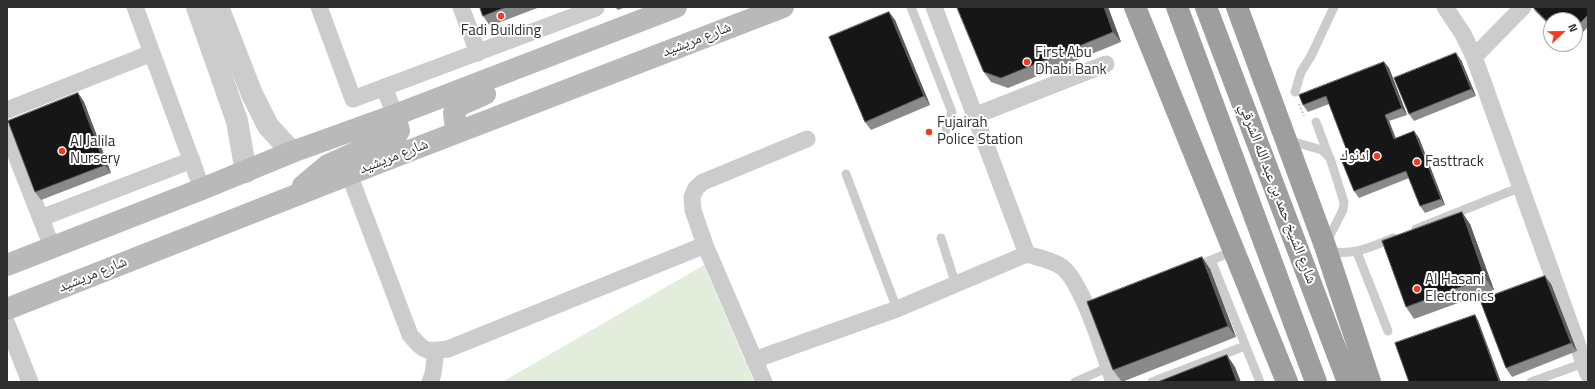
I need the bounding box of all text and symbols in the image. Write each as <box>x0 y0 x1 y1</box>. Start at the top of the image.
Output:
marker: Fadi Building <box>496 11 506 21</box>
north arrow <box>1543 12 1583 52</box>
street label: شارع مريشيد <box>660 19 734 61</box>
text: N <box>1564 21 1582 34</box>
place label: Fadi Building <box>461 22 541 40</box>
place label: First Abu Dhabi Bank <box>1035 44 1107 79</box>
marker: First Abu Dhabi Bank <box>1022 57 1032 67</box>
street label: شارع الشيخ حمد بن عبد الله الشرقي <box>1234 101 1320 287</box>
place label: Fujairah Police Station <box>937 114 1023 149</box>
marker: Fujairah Police Station <box>924 127 934 137</box>
place label: Al Jalila Nursery <box>70 133 120 168</box>
street label: شارع مريشيد <box>357 136 431 178</box>
marker: Al Jalila Nursery <box>57 146 67 156</box>
place label: ادنوك <box>1340 147 1369 165</box>
marker: ادنوك <box>1372 151 1382 161</box>
place label: Fasttrack <box>1425 153 1484 171</box>
marker: Fasttrack <box>1412 157 1422 167</box>
street label: شارع مريشيد <box>56 253 130 297</box>
place label: Al Hasani Electronics <box>1425 271 1494 306</box>
marker: Al Hasani Electronics <box>1412 284 1422 294</box>

